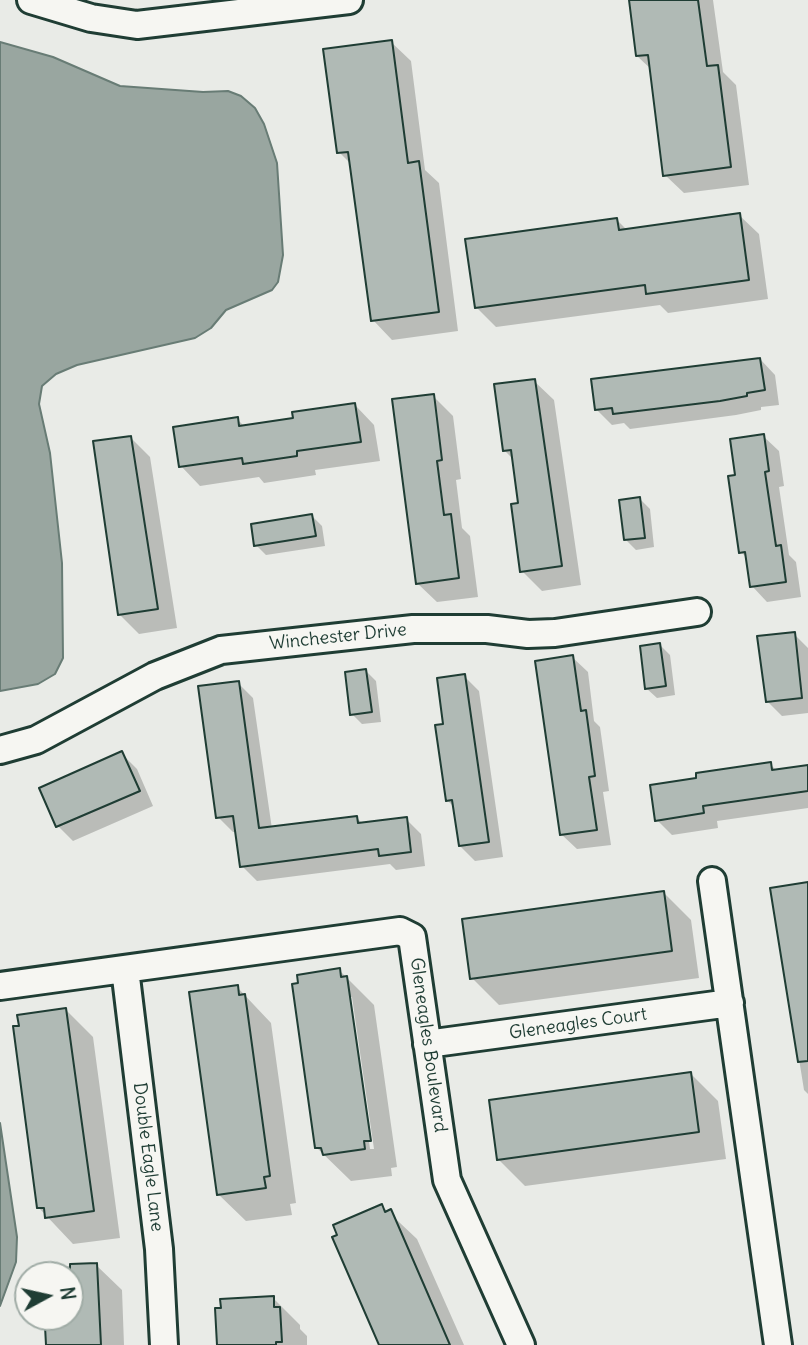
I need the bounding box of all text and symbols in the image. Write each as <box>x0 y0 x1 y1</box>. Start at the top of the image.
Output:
street label: Winchester Drive <box>268 619 408 655</box>
street label: Gleneagles Boulevard <box>405 956 451 1134</box>
street label: Gleneagles Court <box>508 1004 648 1044</box>
street label: Double Eagle Lane <box>128 1081 168 1233</box>
north arrow <box>14 1261 84 1331</box>
text: N <box>55 1285 81 1302</box>

